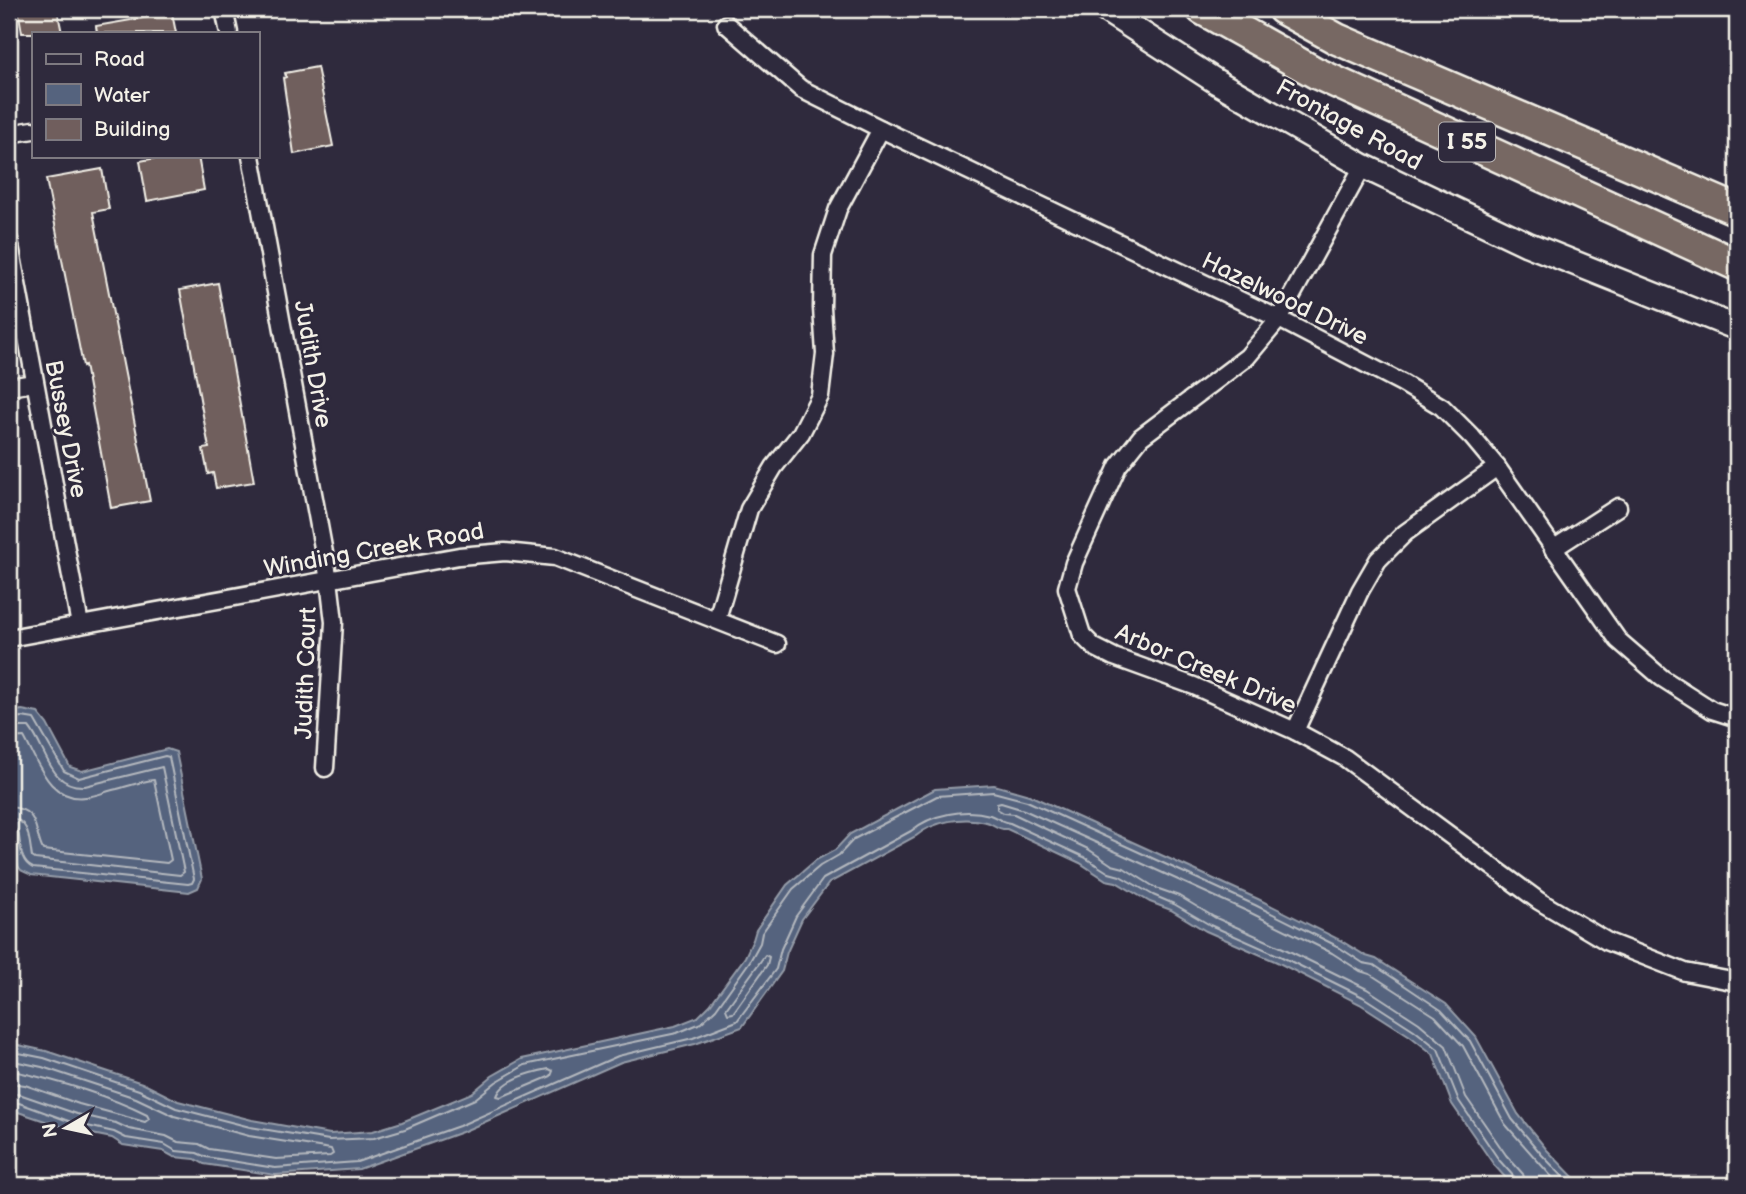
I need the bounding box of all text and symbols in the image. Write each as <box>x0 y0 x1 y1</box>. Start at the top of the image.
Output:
legend <box>32 32 259 158</box>
text: Road <box>94 47 145 72</box>
street label: Frontage Road <box>1271 73 1427 177</box>
text: Water <box>94 83 150 108</box>
text: Building <box>94 117 170 142</box>
road number: I 55 <box>1439 122 1495 162</box>
street label: Hazelwood Drive <box>1197 246 1373 352</box>
street label: Judith Drive <box>288 298 338 430</box>
street label: Bussey Drive <box>38 358 94 500</box>
street label: Winding Creek Road <box>262 516 486 584</box>
street label: Judith Court <box>289 606 323 740</box>
street label: Arbor Creek Drive <box>1111 618 1301 720</box>
north arrow <box>32 1092 102 1162</box>
text: N <box>38 1122 63 1139</box>

